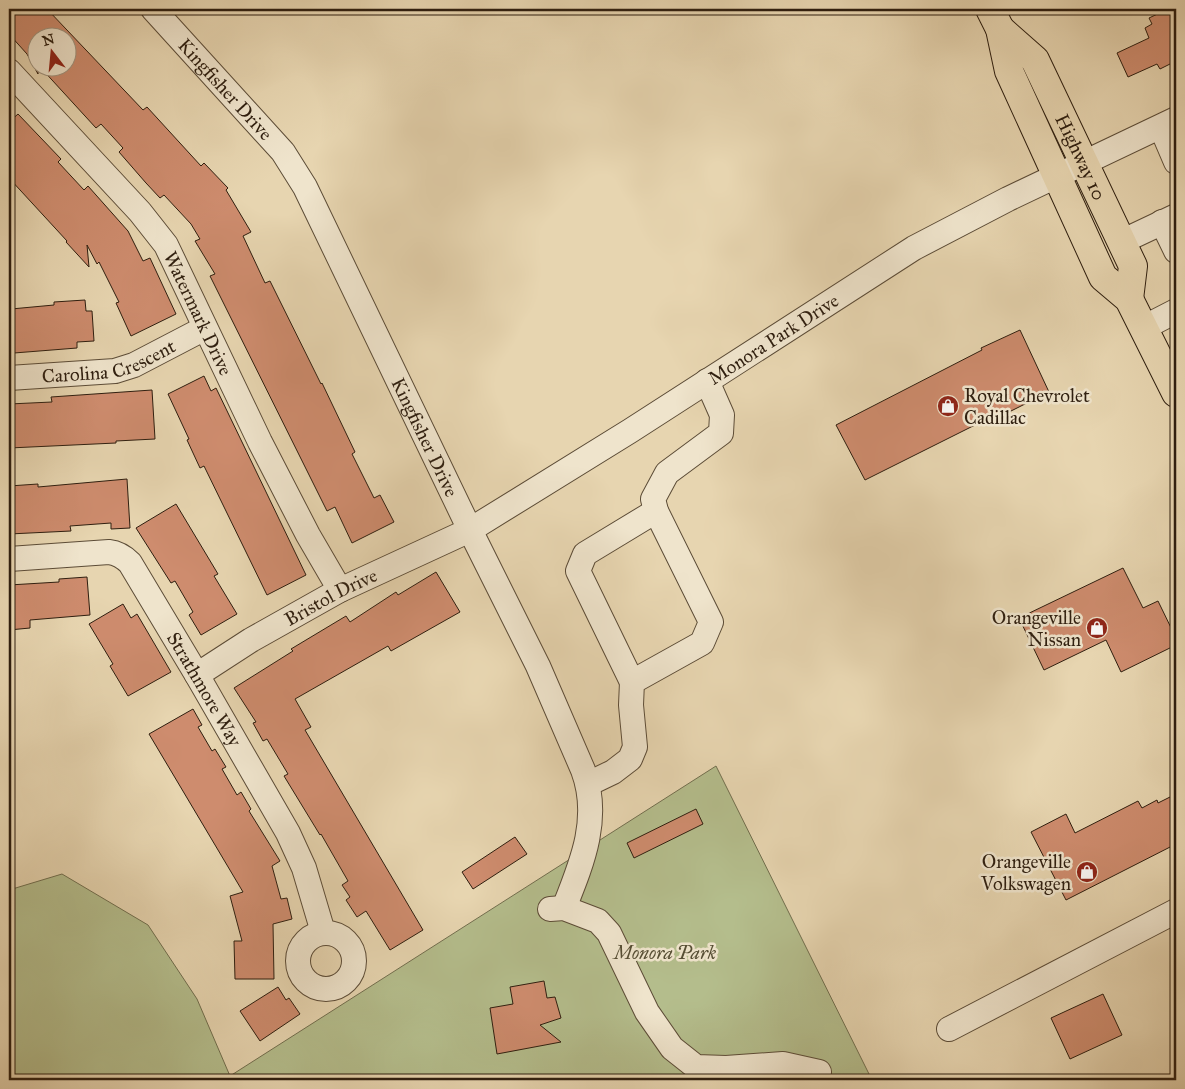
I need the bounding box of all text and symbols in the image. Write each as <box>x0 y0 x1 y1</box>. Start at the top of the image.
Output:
north arrow <box>28 28 78 78</box>
text: N <box>41 30 57 50</box>
street label: Kingfisher Drive <box>173 34 277 145</box>
street label: Highway 10 <box>1050 110 1111 204</box>
street label: Watermark Drive <box>159 248 238 379</box>
street label: Monora Park Drive <box>704 289 843 390</box>
street label: Carolina Crescent <box>41 334 180 388</box>
street label: Kingfisher Drive <box>386 374 463 501</box>
place label: Royal Chevrolet Cadillac <box>964 384 1090 429</box>
shop icon: Royal Chevrolet Cadillac <box>936 394 960 418</box>
street label: Bristol Drive <box>280 564 381 631</box>
place label: Orangeville Nissan <box>992 606 1081 651</box>
shop icon: Orangeville Nissan <box>1085 616 1109 640</box>
street label: Strathmore Way <box>162 628 247 752</box>
place label: Orangeville Volkswagen <box>980 850 1071 896</box>
shop icon: Orangeville Volkswagen <box>1075 860 1099 884</box>
park label: Monora Park <box>612 941 717 964</box>

